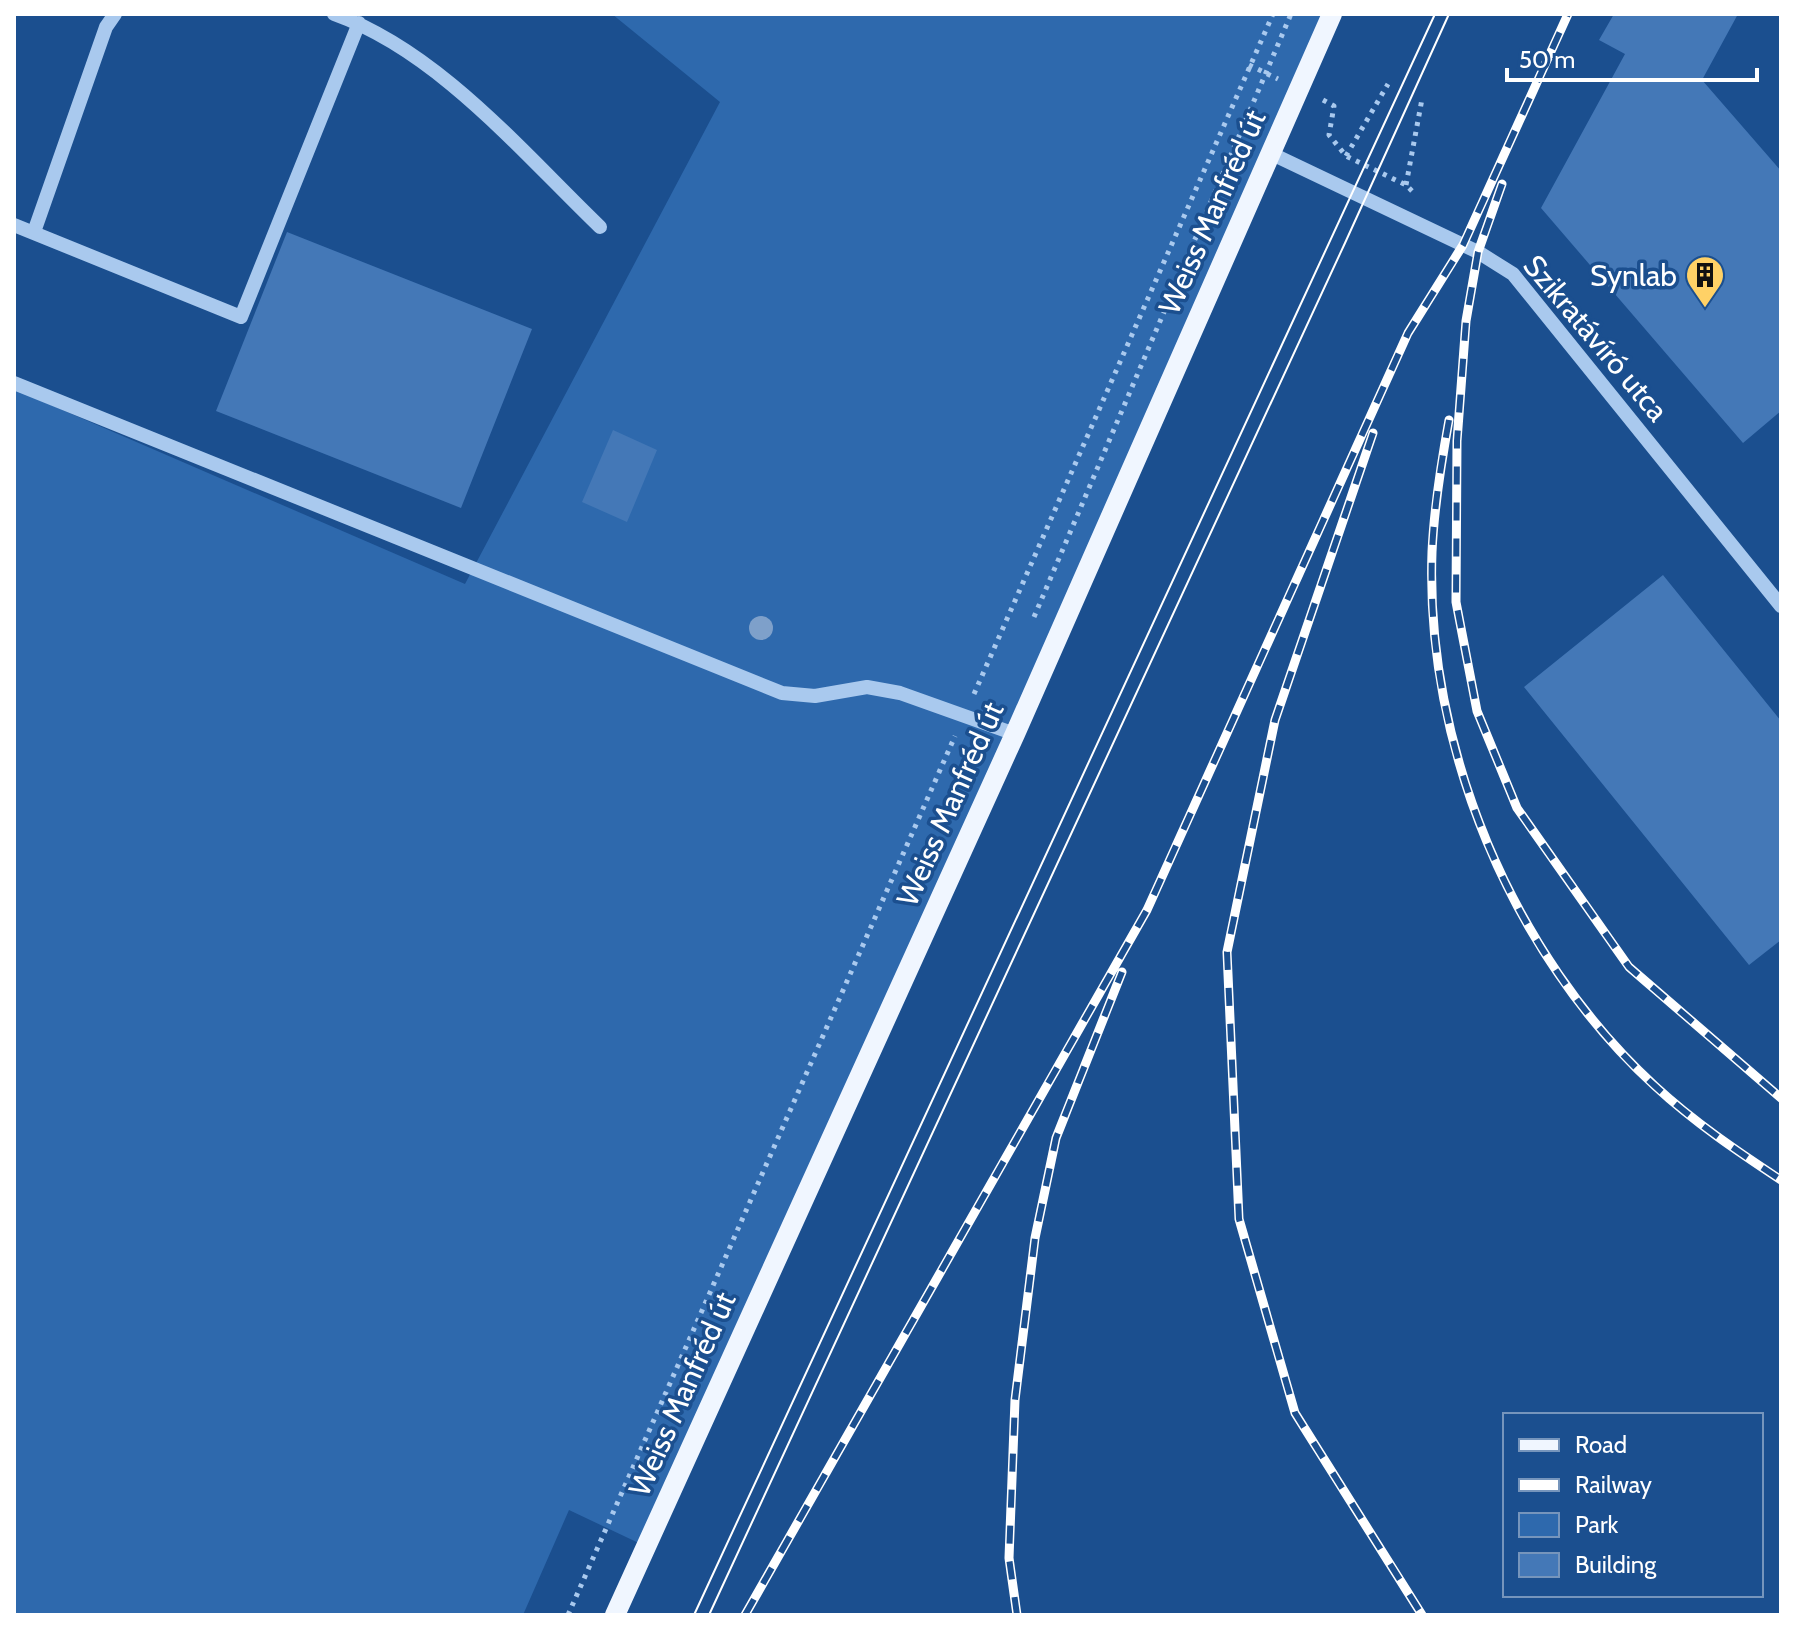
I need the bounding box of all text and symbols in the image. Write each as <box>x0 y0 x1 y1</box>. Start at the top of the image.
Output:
scale bar <box>1507 32 1757 82</box>
text: 50 m <box>1519 45 1575 74</box>
street label: Weiss Manfréd út <box>1150 104 1274 320</box>
street label: Szikratávíró utca <box>1516 247 1677 429</box>
building icon: Synlab <box>1684 254 1726 309</box>
place label: Synlab <box>1590 257 1677 294</box>
street label: Weiss Manfréd út <box>888 696 1012 912</box>
street label: Weiss Manfréd út <box>620 1286 744 1502</box>
legend <box>1503 1413 1763 1597</box>
text: Road <box>1575 1430 1627 1459</box>
text: Railway <box>1575 1470 1652 1499</box>
text: Park <box>1575 1510 1618 1539</box>
text: Building <box>1575 1550 1657 1579</box>

